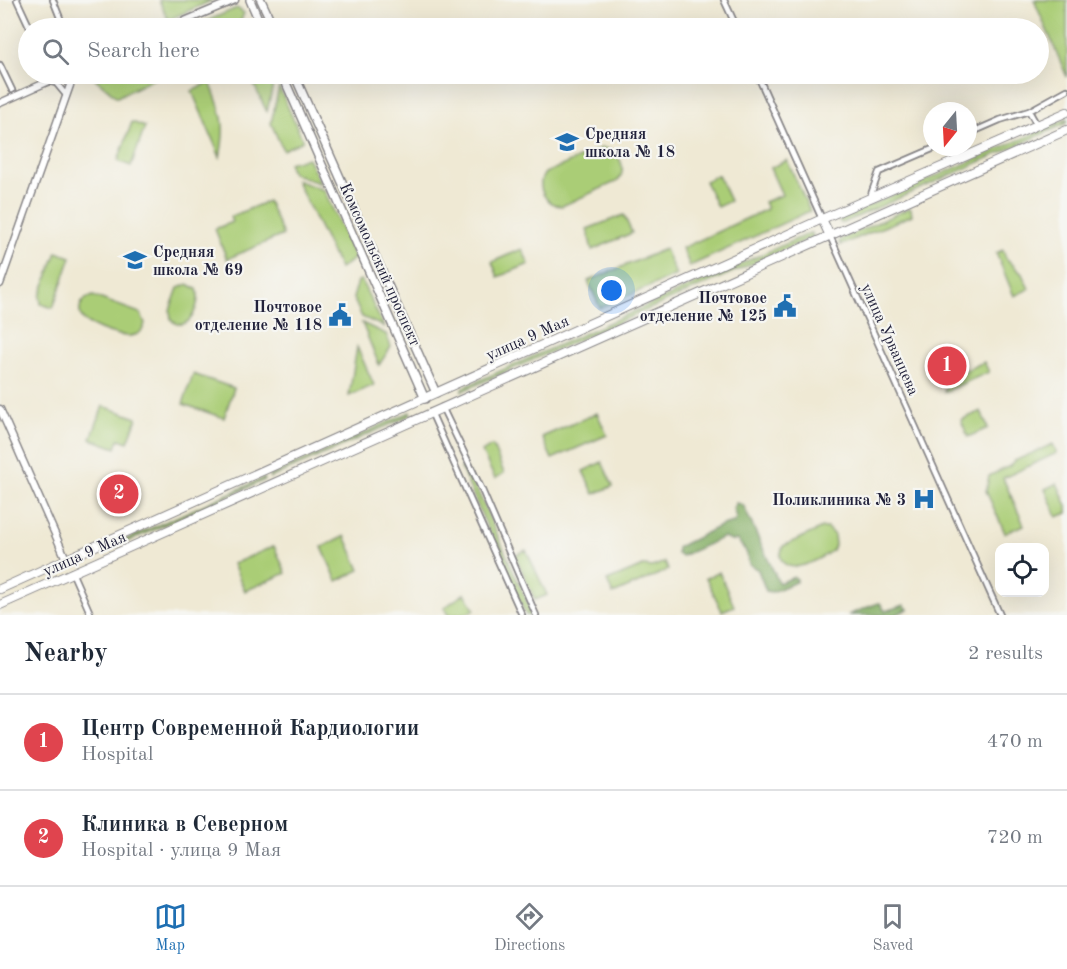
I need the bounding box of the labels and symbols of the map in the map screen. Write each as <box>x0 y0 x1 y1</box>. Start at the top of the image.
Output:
north arrow <box>923 102 977 156</box>
place label: Средняя школа № 18 <box>585 127 675 161</box>
school or university icon: Средняя школа № 18 <box>554 129 580 155</box>
street label: Комсомольский проспект <box>336 181 422 349</box>
place label: Средняя школа № 69 <box>153 245 243 279</box>
school or university icon: Средняя школа № 69 <box>122 247 148 273</box>
your location <box>597 276 626 305</box>
street label: улица Урванцева <box>857 281 921 398</box>
place label: Почтовое отделение № 125 <box>640 291 767 325</box>
public building icon: Почтовое отделение № 125 <box>772 293 798 319</box>
place label: Почтовое отделение № 118 <box>195 300 322 334</box>
public building icon: Почтовое отделение № 118 <box>327 302 353 328</box>
street label: улица 9 Мая <box>484 313 572 364</box>
pin: 1 <box>928 344 966 388</box>
pin: 2 <box>100 472 138 516</box>
hospital icon: Поликлиника № 3 <box>911 486 937 512</box>
place label: Поликлиника № 3 <box>772 493 906 509</box>
street label: улица 9 Мая <box>41 529 129 580</box>

